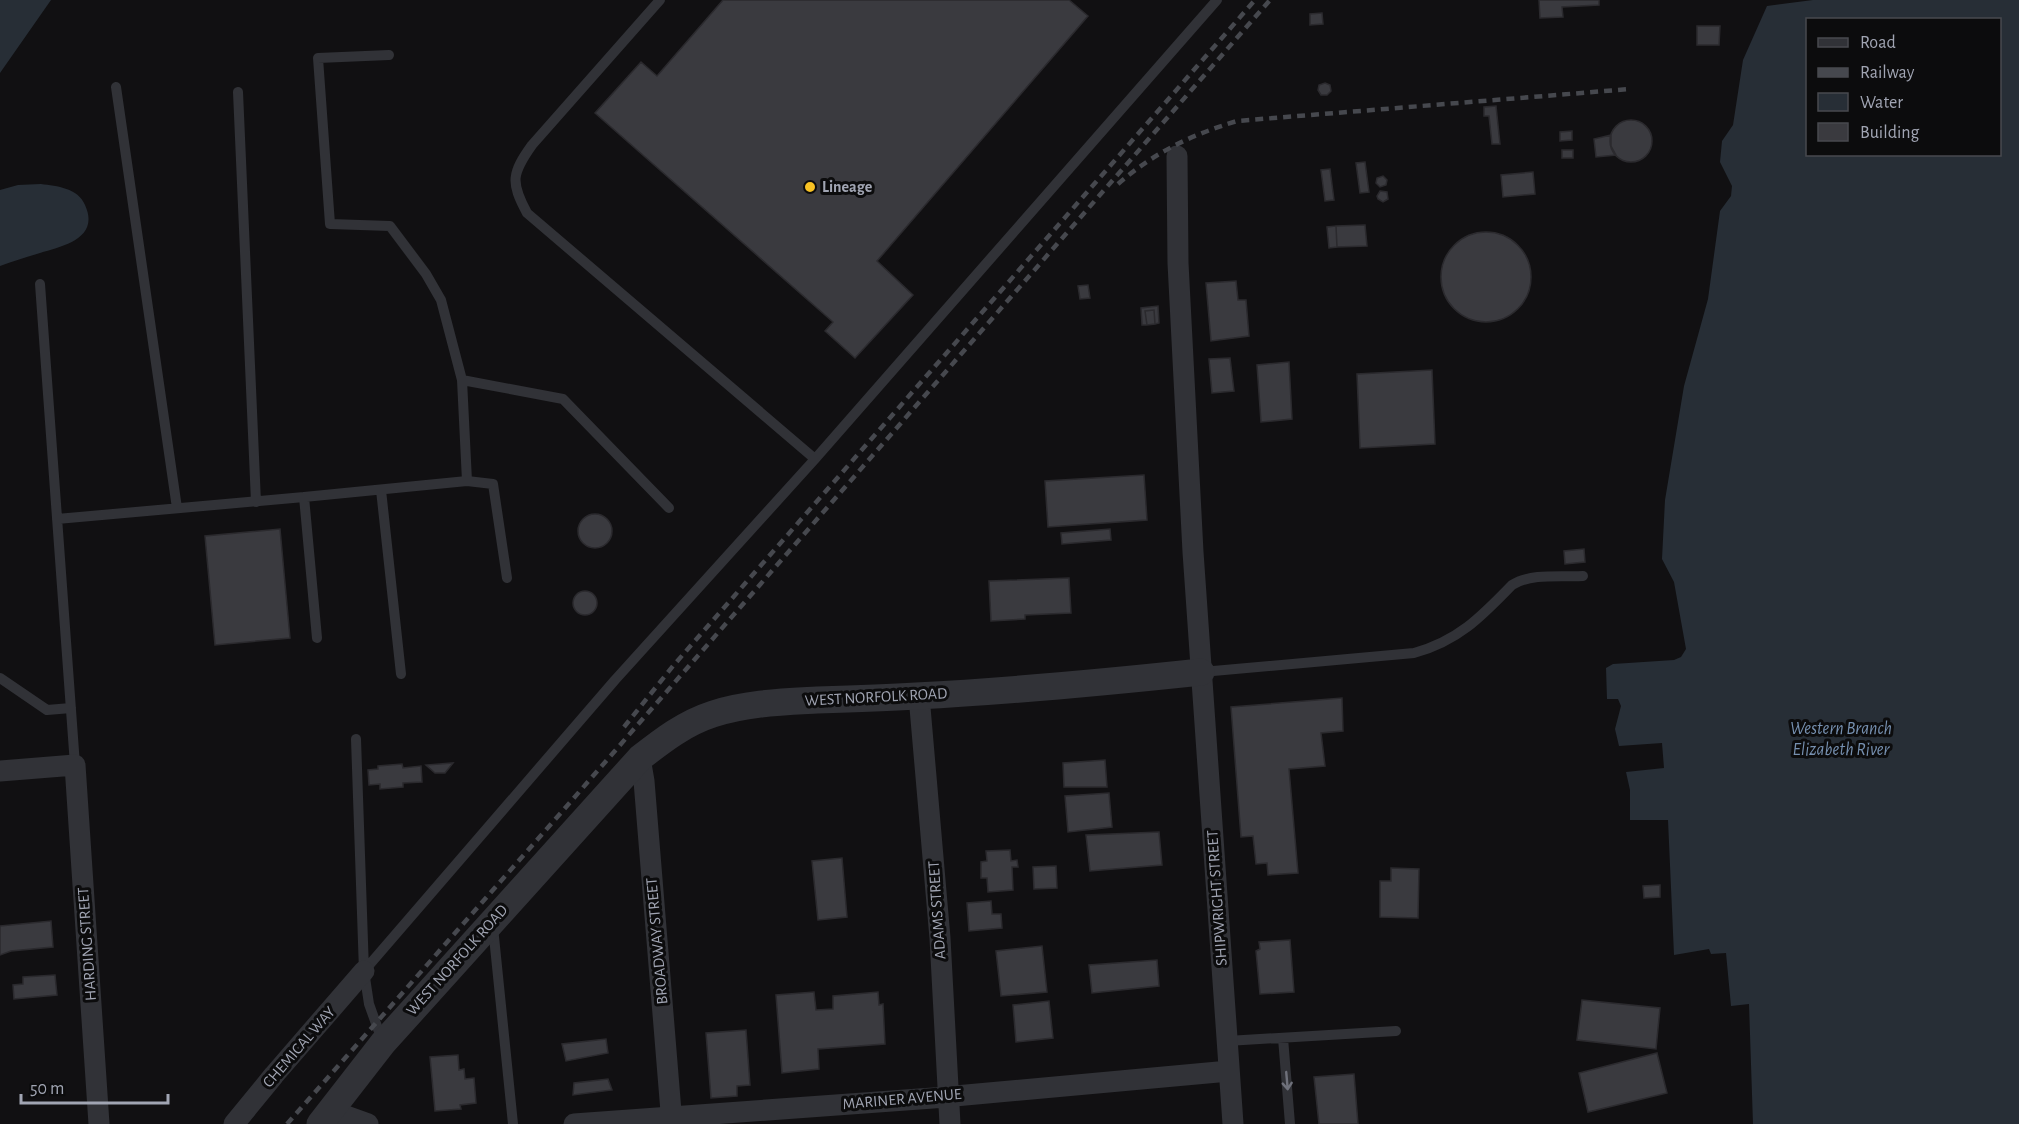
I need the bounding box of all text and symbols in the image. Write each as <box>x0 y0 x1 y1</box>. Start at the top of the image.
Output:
legend <box>1806 18 2001 156</box>
text: Road <box>1860 34 1896 52</box>
text: Railway <box>1860 64 1915 82</box>
text: Water <box>1860 94 1903 112</box>
text: Building <box>1860 124 1920 142</box>
place label: Lineage <box>822 179 873 195</box>
marker: Lineage <box>803 180 817 194</box>
street label: WEST NORFOLK ROAD <box>804 685 948 709</box>
water label: Western Branch Elizabeth River <box>1790 720 1892 759</box>
street label: SHIPWRIGHT STREET <box>1204 829 1230 966</box>
street label: ADAMS STREET <box>926 860 948 960</box>
street label: BROADWAY STREET <box>643 877 671 1005</box>
street label: HARDING STREET <box>75 886 99 1001</box>
street label: WEST NORFOLK ROAD <box>403 902 511 1018</box>
street label: CHEMICAL WAY <box>260 1003 339 1090</box>
scale bar <box>21 1067 168 1105</box>
one-way arrow <box>1282 1071 1293 1091</box>
text: 50 m <box>30 1080 64 1098</box>
street label: MARINER AVENUE <box>842 1086 962 1112</box>

